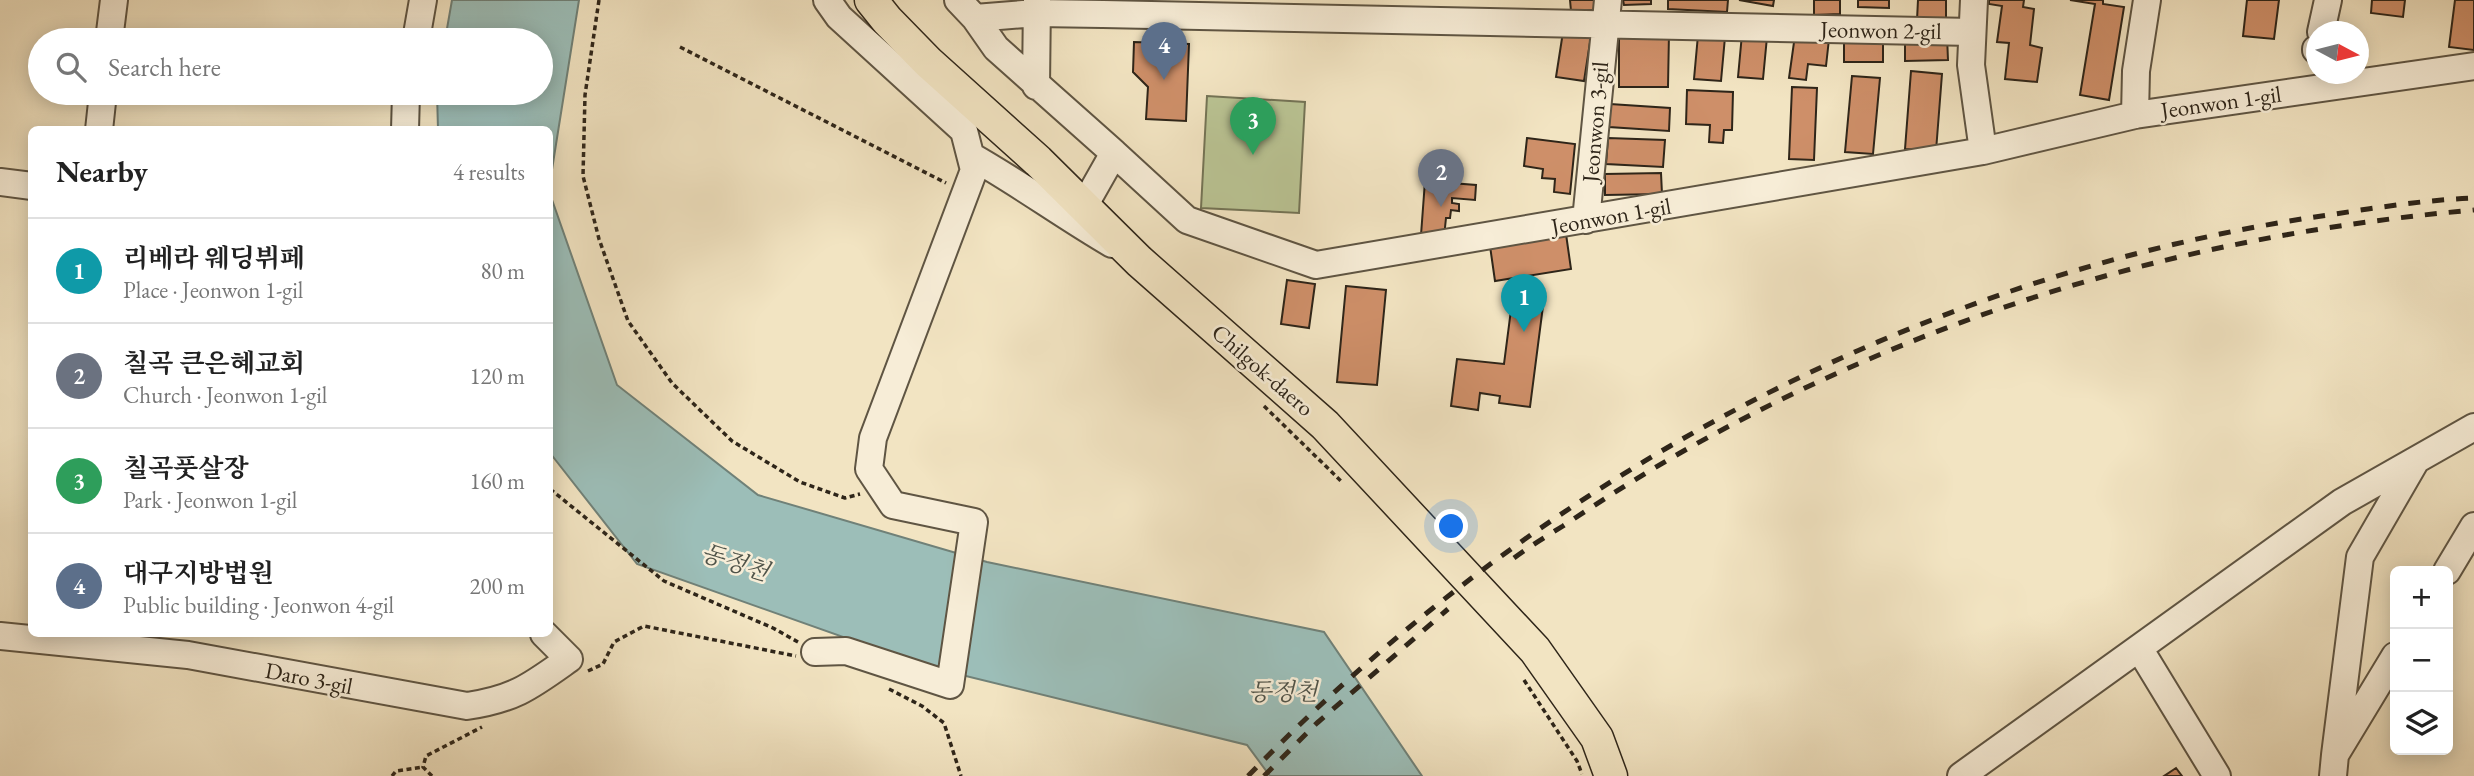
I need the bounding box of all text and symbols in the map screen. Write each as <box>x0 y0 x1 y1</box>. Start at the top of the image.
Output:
street label: Jeonwon 2-gil <box>1818 14 1942 46</box>
north arrow <box>2306 21 2369 84</box>
pin: 4 <box>1141 22 1187 80</box>
search box <box>28 28 553 105</box>
icon: search <box>52 48 90 86</box>
text: Search here <box>108 50 221 84</box>
street label: Jeonwon 3-gil <box>1575 60 1615 186</box>
street label: Jeonwon 1-gil <box>2157 79 2284 126</box>
pin: 3 <box>1230 97 1276 155</box>
pin: 2 <box>1418 149 1464 207</box>
text: Nearby <box>56 152 148 191</box>
text: 4 results <box>453 157 525 187</box>
street label: Jeonwon 1-gil <box>1547 191 1674 242</box>
text: 리베라 웨딩뷔페 <box>123 241 305 275</box>
text: 1 <box>73 256 85 286</box>
text: 80 m <box>480 256 525 286</box>
pin: 1 <box>1501 274 1547 332</box>
text: Place · Jeonwon 1-gil <box>123 275 303 305</box>
street label: Chilgok-daero <box>1205 317 1321 423</box>
text: 칠곡 큰은혜교회 <box>123 346 305 380</box>
text: 2 <box>73 361 85 391</box>
text: 120 m <box>469 361 525 391</box>
text: Church · Jeonwon 1-gil <box>123 380 327 410</box>
text: 칠곡풋살장 <box>123 451 249 485</box>
text: 3 <box>73 466 85 496</box>
text: 160 m <box>469 466 525 496</box>
text: Park · Jeonwon 1-gil <box>123 485 297 515</box>
your location <box>1434 509 1468 543</box>
water label: 동정천 <box>697 537 775 588</box>
text: 대구지방법원 <box>123 556 274 590</box>
map controls <box>2390 566 2453 755</box>
button: + <box>2390 566 2453 629</box>
text: 4 <box>73 571 85 601</box>
text: 200 m <box>469 571 525 601</box>
text: Public building · Jeonwon 4-gil <box>123 590 394 620</box>
button: − <box>2390 629 2453 692</box>
street label: Daro 3-gil <box>263 655 356 701</box>
water label: 동정천 <box>1248 676 1320 707</box>
button: layers <box>2390 692 2453 755</box>

